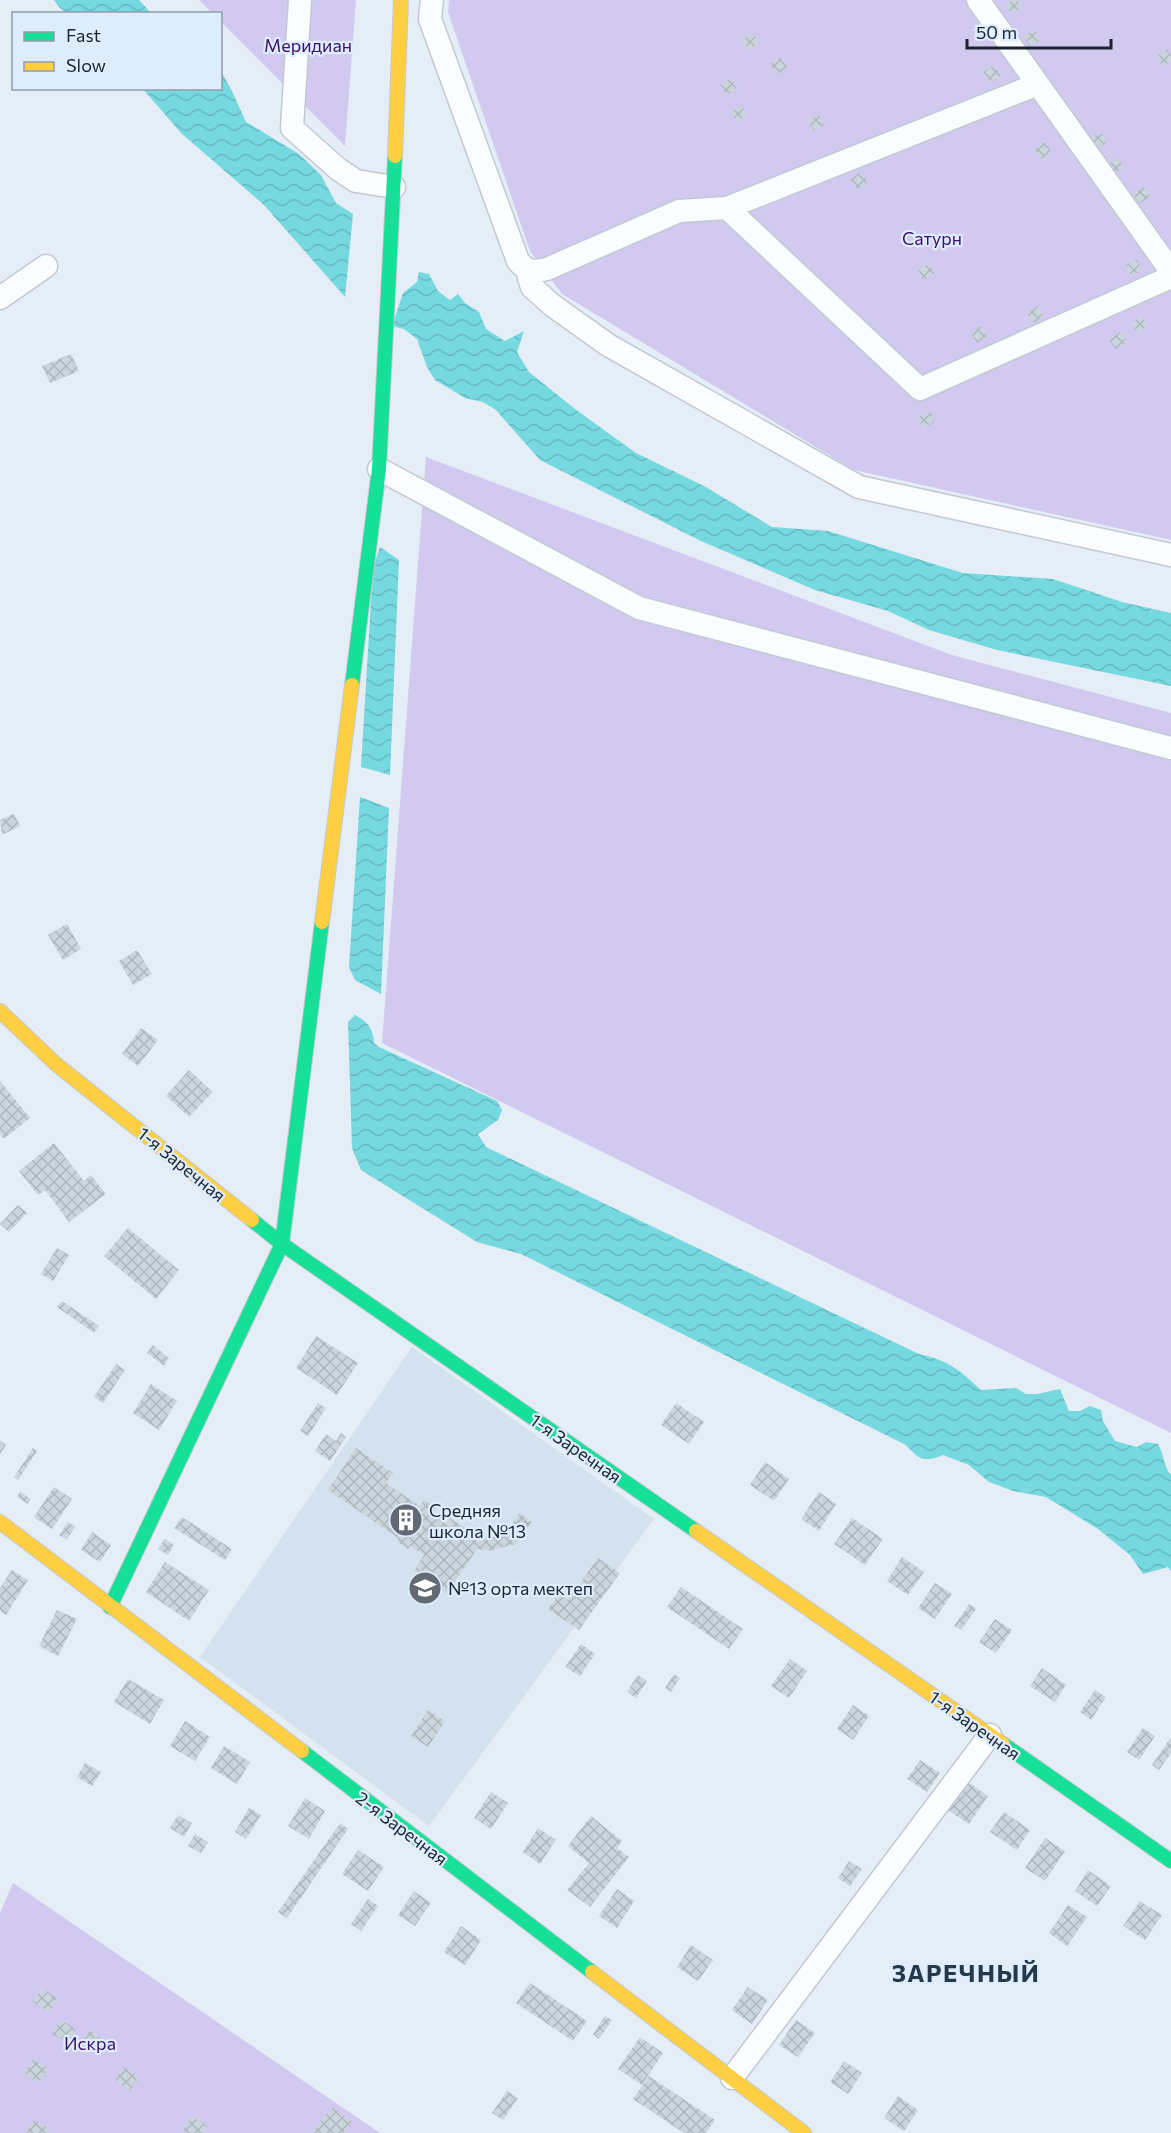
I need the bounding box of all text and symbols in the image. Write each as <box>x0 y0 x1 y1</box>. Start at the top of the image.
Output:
legend <box>12 12 222 90</box>
scale bar <box>967 12 1111 50</box>
text: 50 m <box>976 21 1017 43</box>
text: Fast <box>66 24 101 46</box>
park label: Меридиан <box>264 34 352 56</box>
text: Slow <box>66 54 106 76</box>
park label: Сатурн <box>902 227 962 249</box>
street label: 1-я Заречная <box>134 1122 230 1206</box>
street label: 1-я Заречная <box>526 1408 626 1488</box>
place label: Средняя школа №13 <box>429 1499 526 1542</box>
building icon: Средняя школа №13 <box>388 1502 424 1538</box>
school or university icon: №13 орта мектеп <box>407 1570 443 1606</box>
place label: №13 орта мектеп <box>448 1577 593 1599</box>
street label: 1-я Заречная <box>925 1685 1025 1765</box>
street label: 2-я Заречная <box>352 1786 452 1870</box>
district label: ЗАРЕЧНЫЙ <box>892 1958 1040 1987</box>
park label: Искра <box>64 2032 116 2054</box>

